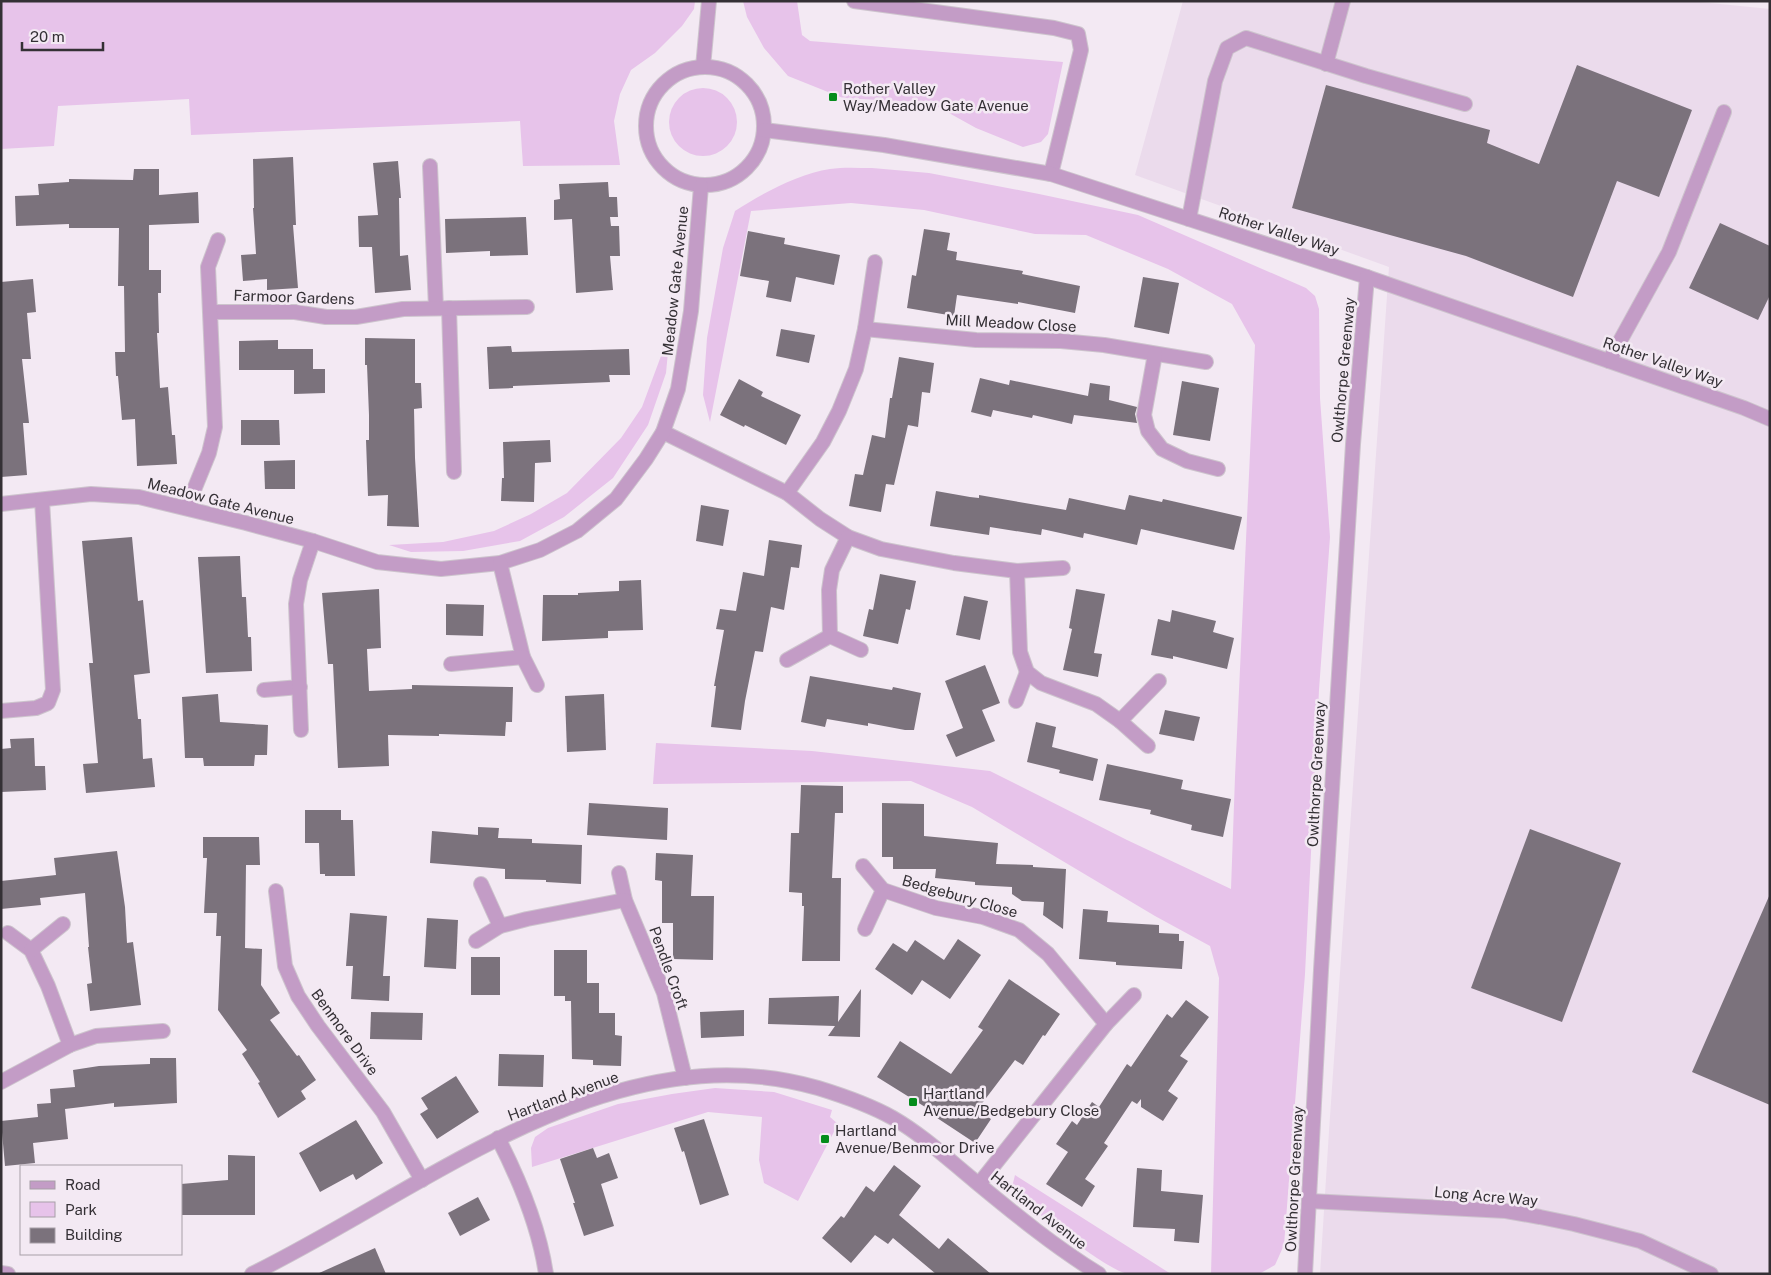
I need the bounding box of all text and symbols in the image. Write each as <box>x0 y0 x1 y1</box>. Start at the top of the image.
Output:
scale bar <box>22 20 104 52</box>
text: 20 m <box>30 28 65 45</box>
place label: Rother Valley Way/Meadow Gate Avenue <box>843 80 1029 114</box>
marker: Rother Valley Way/Meadow Gate Avenue <box>827 91 839 103</box>
street label: Rother Valley Way <box>1217 203 1341 259</box>
street label: Meadow Gate Avenue <box>659 205 691 357</box>
street label: Farmoor Gardens <box>233 286 355 308</box>
street label: Owlthorpe Greenway <box>1328 296 1358 444</box>
street label: Mill Meadow Close <box>945 311 1077 335</box>
street label: Rother Valley Way <box>1601 333 1725 391</box>
street label: Meadow Gate Avenue <box>146 475 296 527</box>
street label: Owlthorpe Greenway <box>1304 701 1328 847</box>
street label: Bedgebury Close <box>900 871 1020 921</box>
street label: Pendle Croft <box>646 924 692 1012</box>
street label: Benmore Drive <box>308 986 382 1078</box>
street label: Hartland Avenue <box>505 1068 621 1124</box>
place label: Hartland Avenue/Bedgebury Close <box>923 1085 1099 1119</box>
marker: Hartland Avenue/Bedgebury Close <box>907 1096 919 1108</box>
street label: Owlthorpe Greenway <box>1282 1106 1306 1252</box>
place label: Hartland Avenue/Benmoor Drive <box>835 1122 994 1156</box>
marker: Hartland Avenue/Benmoor Drive <box>819 1133 831 1145</box>
legend <box>20 1165 182 1255</box>
street label: Hartland Avenue <box>988 1167 1090 1253</box>
text: Road <box>65 1176 101 1193</box>
street label: Long Acre Way <box>1433 1183 1539 1209</box>
text: Park <box>65 1201 97 1218</box>
text: Building <box>65 1226 123 1243</box>

